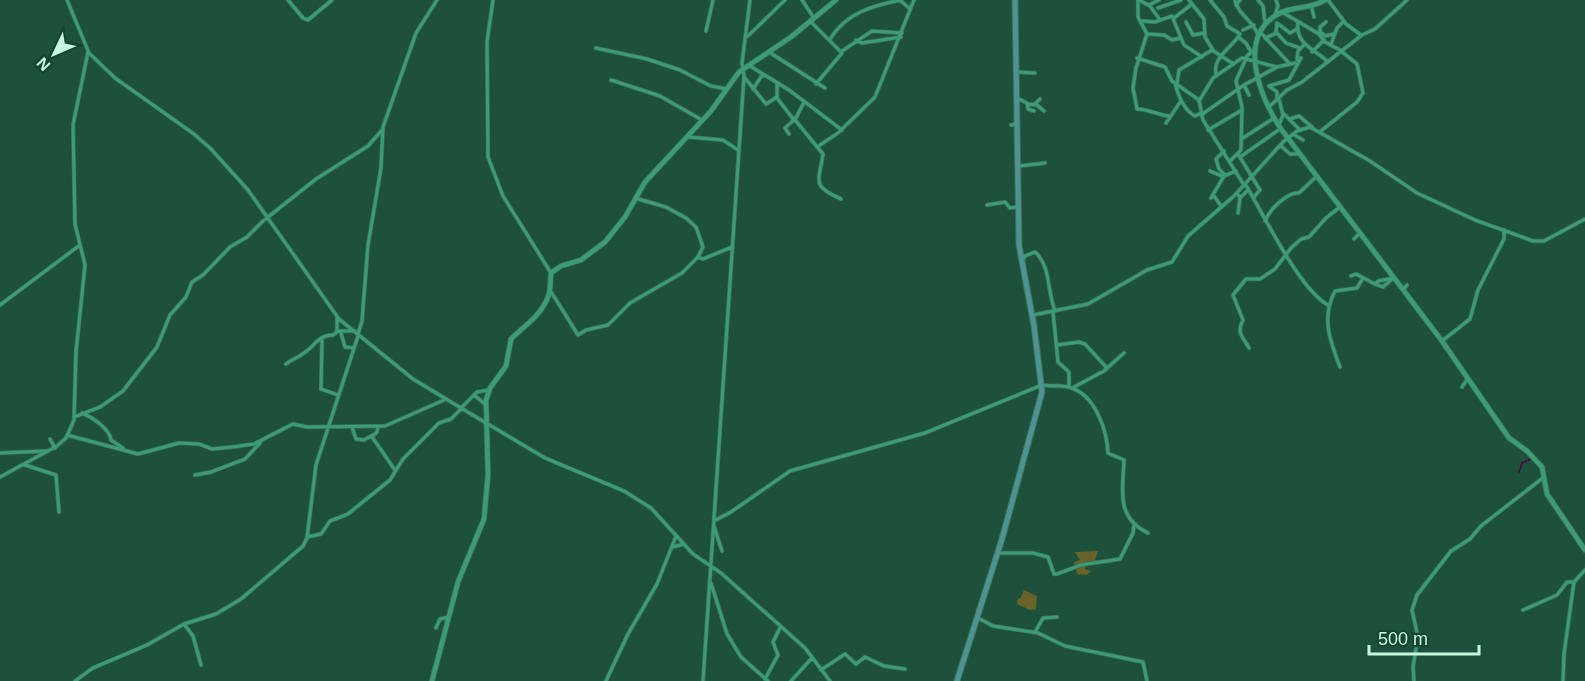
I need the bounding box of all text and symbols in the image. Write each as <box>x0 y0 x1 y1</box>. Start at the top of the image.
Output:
north arrow <box>24 24 84 84</box>
text: N <box>33 54 54 74</box>
scale bar <box>1369 618 1478 656</box>
text: 500 m <box>1378 629 1428 649</box>

